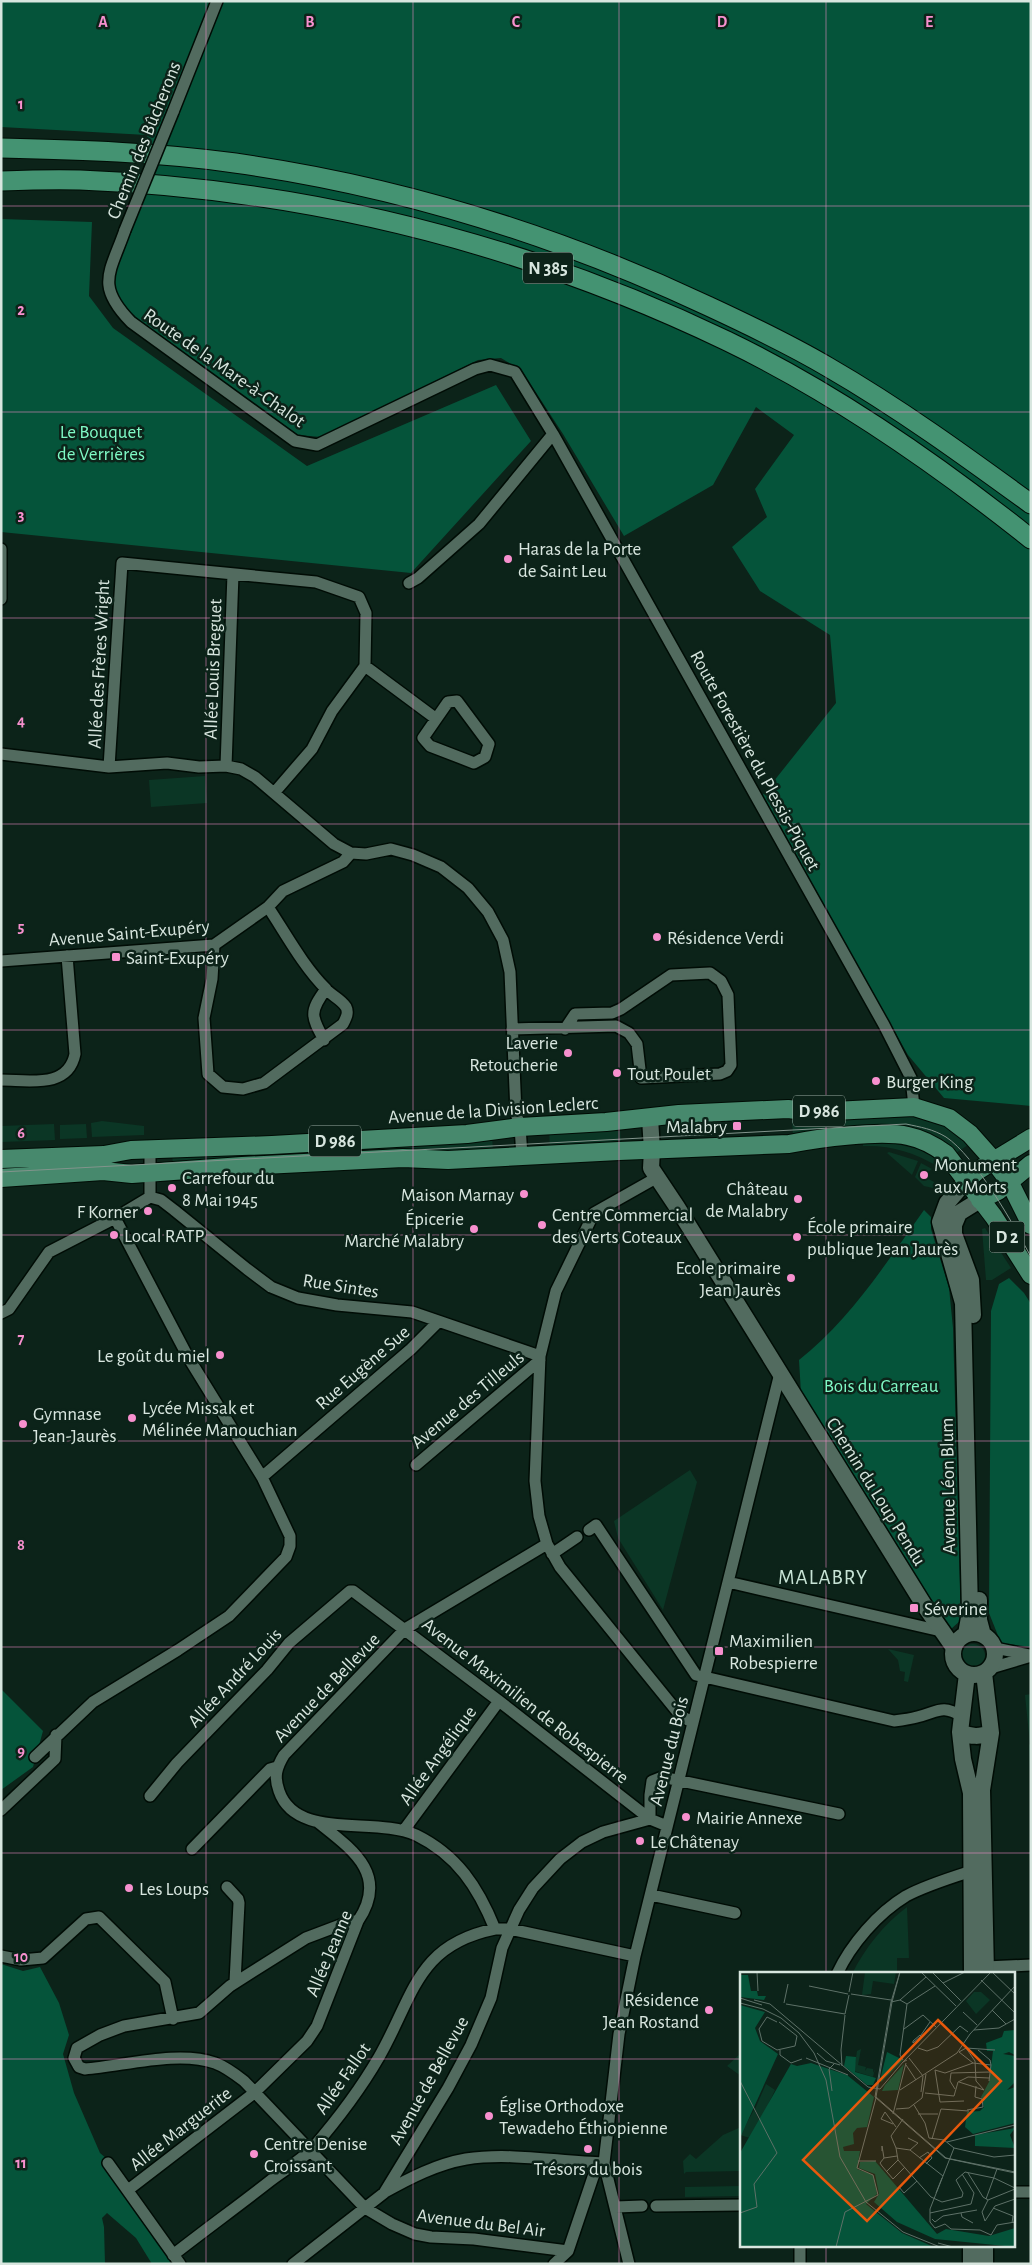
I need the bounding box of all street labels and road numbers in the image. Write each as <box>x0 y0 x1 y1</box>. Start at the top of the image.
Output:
street label: Chemin des Bûcherons <box>104 59 185 222</box>
road number: N 385 <box>523 252 573 284</box>
street label: Route de la Mare-à-Chalot <box>140 305 308 431</box>
street label: Allée des Frères Wright <box>86 579 113 749</box>
street label: Allée Louis Breguet <box>202 598 225 740</box>
street label: Route Forestière du Plessis-Piquet <box>686 648 823 874</box>
street label: Avenue Saint-Exupéry <box>48 917 210 950</box>
street label: Avenue de la Division Leclerc <box>387 1094 599 1127</box>
road number: D 986 <box>793 1096 845 1126</box>
road number: D 986 <box>309 1126 361 1156</box>
road number: D 2 <box>990 1222 1024 1252</box>
street label: Rue Sintes <box>301 1271 380 1302</box>
street label: Rue Eugène Sue <box>312 1322 413 1414</box>
street label: Avenue des Tilleuls <box>408 1348 528 1453</box>
street label: Chemin du Loup Pendu <box>822 1414 929 1569</box>
street label: Avenue Léon Blum <box>938 1418 959 1554</box>
street label: Avenue Maximilien de Robespierre <box>418 1615 632 1788</box>
street label: Allée André Louis <box>185 1625 286 1731</box>
street label: Avenue de Bellevue <box>270 1630 384 1746</box>
street label: Avenue du Bois <box>647 1695 692 1808</box>
street label: Allée Angélique <box>396 1703 480 1809</box>
street label: Allée Jeanne <box>303 1908 356 2000</box>
street label: Avenue de Bellevue <box>386 2013 472 2148</box>
street label: Allée Fallot <box>312 2040 375 2118</box>
street label: Allée Marguerite <box>126 2084 235 2175</box>
street label: Avenue du Bel Air <box>415 2206 546 2241</box>

